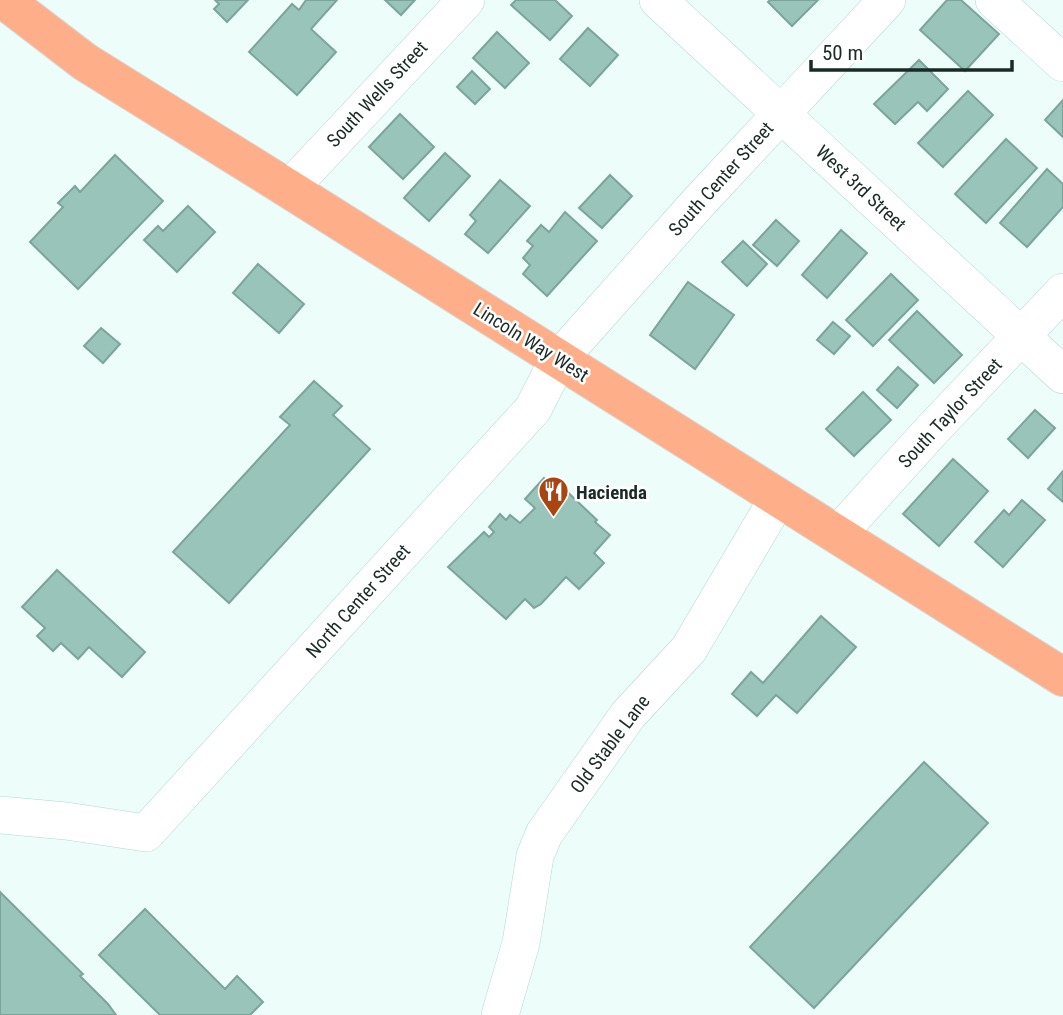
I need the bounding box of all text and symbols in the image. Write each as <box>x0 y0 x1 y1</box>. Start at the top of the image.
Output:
scale bar <box>811 28 1012 72</box>
street label: South Wells Street <box>322 36 432 152</box>
text: 50 m <box>822 41 863 65</box>
street label: South Center Street <box>664 117 778 241</box>
street label: West 3rd Street <box>811 140 911 236</box>
street label: Lincoln Way West <box>469 297 593 387</box>
street label: South Taylor Street <box>893 353 1007 473</box>
restaurant icon: Hacienda <box>536 475 570 519</box>
place label: Hacienda <box>576 481 647 504</box>
street label: North Center Street <box>301 539 415 663</box>
street label: Old Stable Lane <box>565 690 655 798</box>

